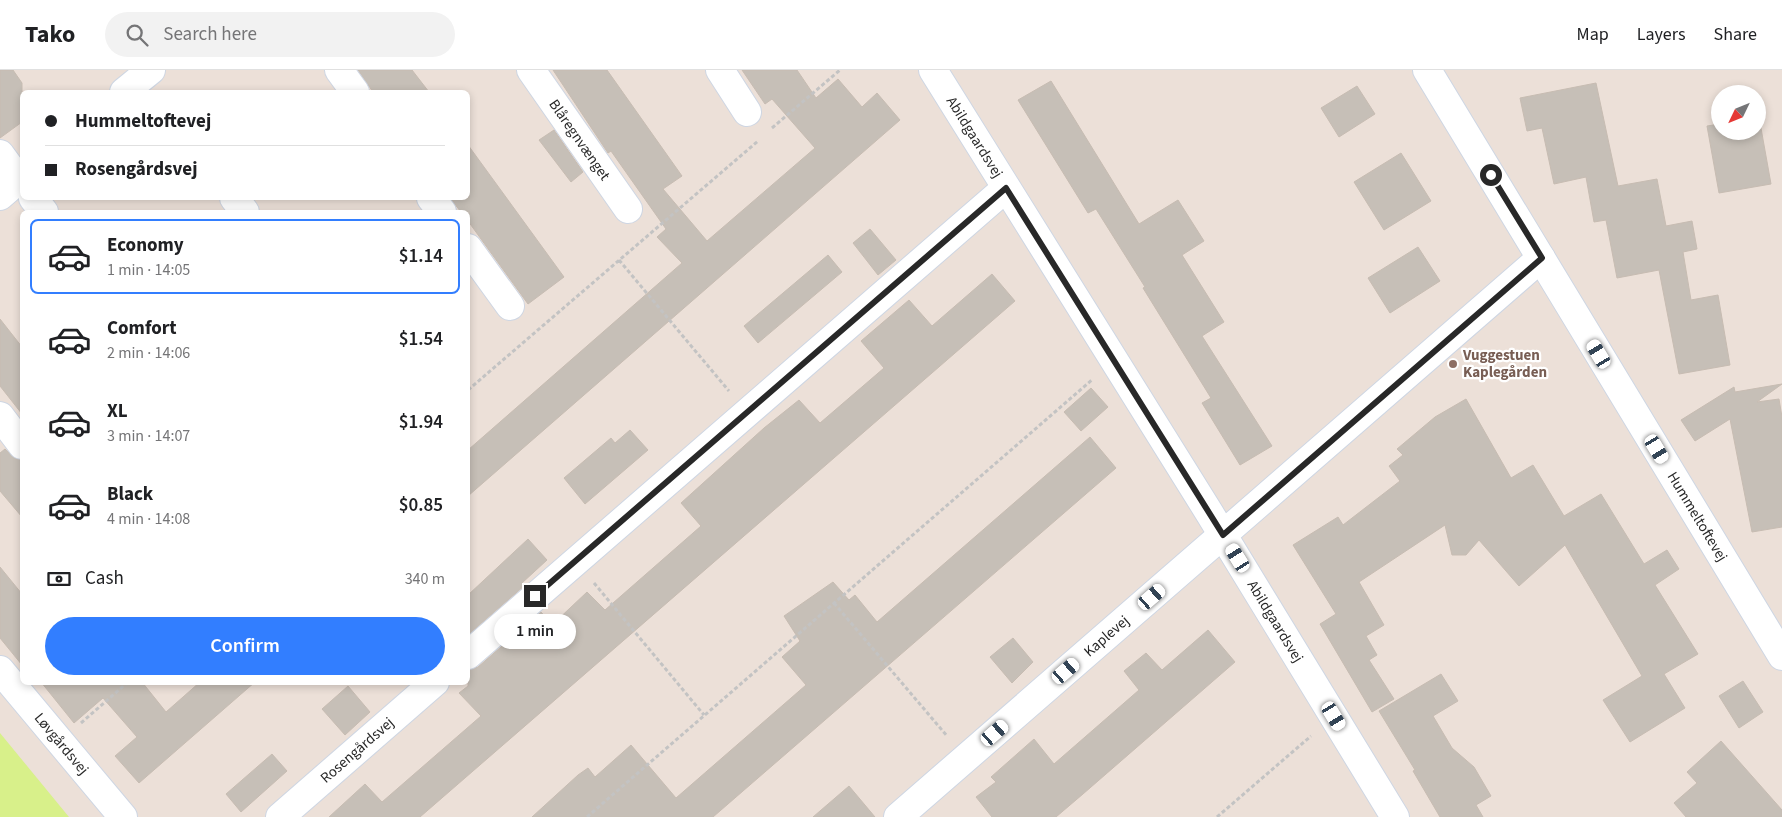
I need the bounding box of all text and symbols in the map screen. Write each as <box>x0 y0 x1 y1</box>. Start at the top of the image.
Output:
search box <box>105 12 455 57</box>
text: Tako <box>25 17 75 52</box>
icon: search <box>123 21 151 49</box>
text: Search here <box>163 21 257 48</box>
text: Map <box>1577 22 1609 47</box>
text: Layers <box>1637 22 1686 47</box>
text: Share <box>1714 22 1757 47</box>
north arrow <box>1711 85 1766 140</box>
map controls <box>1711 85 1766 140</box>
street label: Abildgaardsvej <box>941 92 1008 182</box>
street label: Blåregnvænget <box>544 95 615 185</box>
text: Hummeltoftevej <box>75 108 211 135</box>
text: Rosengårdsvej <box>75 156 197 183</box>
route start <box>1480 164 1502 186</box>
text: Economy <box>107 232 184 259</box>
icon: car <box>47 234 92 279</box>
text: $1.14 <box>399 243 443 270</box>
text: 1 min · 14:05 <box>107 259 190 281</box>
text: Comfort <box>107 315 177 342</box>
icon: car <box>47 317 92 362</box>
text: $1.54 <box>399 326 443 353</box>
car <box>1584 337 1613 371</box>
text: 2 min · 14:06 <box>107 342 190 364</box>
place label: Vuggestuen Kaplegården <box>1462 345 1547 383</box>
marker: Vuggestuen Kaplegården <box>1447 358 1459 370</box>
text: XL <box>107 398 128 425</box>
icon: car <box>47 400 92 445</box>
text: $1.94 <box>399 409 443 436</box>
text: 3 min · 14:07 <box>107 425 190 447</box>
car <box>1642 432 1671 466</box>
street label: Hummeltoftevej <box>1662 468 1733 565</box>
text: Black <box>107 481 153 508</box>
icon: car <box>47 483 92 528</box>
text: $0.85 <box>399 492 443 519</box>
text: 4 min · 14:08 <box>107 508 190 530</box>
car <box>1223 541 1252 575</box>
icon: cash <box>45 565 73 593</box>
text: Cash <box>85 565 124 592</box>
text: 340 m <box>405 568 445 590</box>
street label: Abildgaardsvej <box>1242 576 1309 666</box>
car <box>1135 581 1168 613</box>
route end <box>524 585 546 607</box>
street label: Kaplevej <box>1079 610 1134 662</box>
callout: 1 min <box>494 614 576 648</box>
button: Confirm <box>45 617 445 675</box>
text: 1 min <box>516 620 554 642</box>
car <box>1049 655 1082 687</box>
car <box>1319 699 1348 733</box>
street label: Løvgårdsvej <box>30 708 94 779</box>
street label: Rosengårdsvej <box>316 712 398 788</box>
car <box>978 717 1011 749</box>

